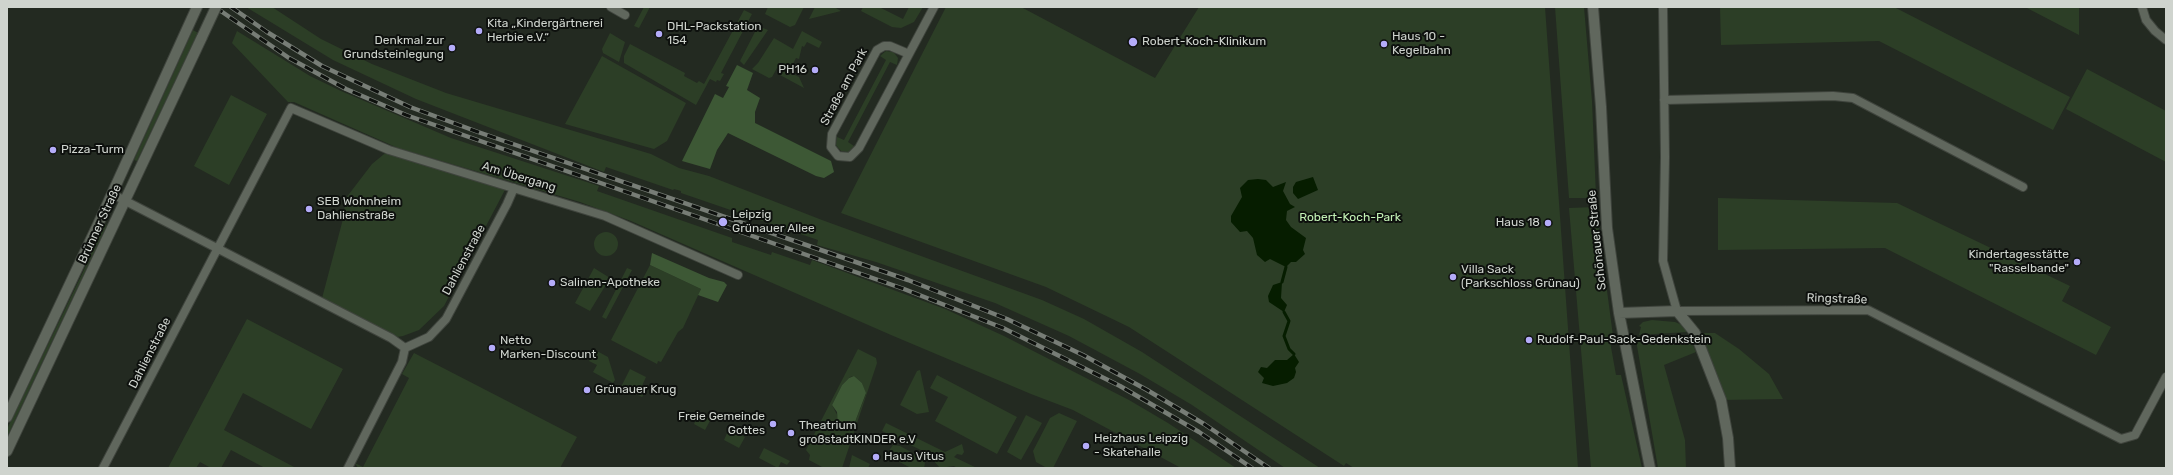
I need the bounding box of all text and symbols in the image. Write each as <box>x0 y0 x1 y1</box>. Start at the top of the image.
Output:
place label: Kita „Kindergärtnerei Herbie e.V.“ <box>487 17 603 45</box>
place label: DHL-Packstation 154 <box>667 20 762 48</box>
marker: Kita „Kindergärtnerei Herbie e.V.“ <box>474 26 484 36</box>
marker: DHL-Packstation 154 <box>654 29 664 39</box>
place label: Haus 10 - Kegelbahn <box>1392 30 1451 58</box>
place label: Denkmal zur Grundsteinlegung <box>343 34 444 62</box>
place label: Robert-Koch-Klinikum <box>1142 35 1266 49</box>
marker: Robert-Koch-Klinikum <box>1127 36 1139 48</box>
marker: Haus 10 - Kegelbahn <box>1379 39 1389 49</box>
marker: Denkmal zur Grundsteinlegung <box>447 43 457 53</box>
street label: Straße am Park <box>818 46 870 128</box>
place label: PH16 <box>778 63 807 77</box>
marker: PH16 <box>810 65 820 75</box>
place label: Pizza-Turm <box>61 143 124 157</box>
marker: Pizza-Turm <box>48 145 58 155</box>
street label: Am Übergang <box>480 159 558 195</box>
street label: Brünner Straße <box>75 182 125 266</box>
street label: Schönauer Straße <box>1585 189 1609 291</box>
place label: SEB Wohnheim Dahlienstraße <box>317 195 401 223</box>
marker: SEB Wohnheim Dahlienstraße <box>304 204 314 214</box>
place label: Leipzig Grünauer Allee <box>732 208 815 236</box>
park label: Robert-Koch-Park <box>1299 211 1401 225</box>
marker: Leipzig Grünauer Allee <box>717 216 729 228</box>
place label: Haus 18 <box>1496 216 1540 230</box>
marker: Haus 18 <box>1543 218 1553 228</box>
street label: Dahlienstraße <box>439 222 489 298</box>
place label: Kindertagesstätte "Rasselbande" <box>1968 248 2069 276</box>
marker: Kindertagesstätte "Rasselbande" <box>2072 257 2082 267</box>
place label: Villa Sack (Parkschloss Grünau) <box>1461 263 1580 291</box>
marker: Villa Sack (Parkschloss Grünau) <box>1448 272 1458 282</box>
place label: Salinen-Apotheke <box>560 276 660 290</box>
marker: Salinen-Apotheke <box>547 278 557 288</box>
street label: Ringstraße <box>1806 291 1868 307</box>
street label: Dahlienstraße <box>126 315 174 391</box>
place label: Rudolf-Paul-Sack-Gedenkstein <box>1537 333 1711 347</box>
place label: Netto Marken-Discount <box>500 334 596 362</box>
marker: Rudolf-Paul-Sack-Gedenkstein <box>1524 335 1534 345</box>
marker: Netto Marken-Discount <box>487 343 497 353</box>
place label: Grünauer Krug <box>595 383 676 397</box>
marker: Grünauer Krug <box>582 385 592 395</box>
place label: Freie Gemeinde Gottes <box>678 410 765 438</box>
marker: Freie Gemeinde Gottes <box>768 419 778 429</box>
place label: Theatrium großstadtKINDER e.V <box>799 419 916 447</box>
marker: Theatrium großstadtKINDER e.V <box>786 428 796 438</box>
place label: Heizhaus Leipzig - Skatehalle <box>1094 432 1188 460</box>
marker: Heizhaus Leipzig - Skatehalle <box>1081 441 1091 451</box>
place label: Haus Vitus <box>884 450 944 464</box>
marker: Haus Vitus <box>871 452 881 462</box>

